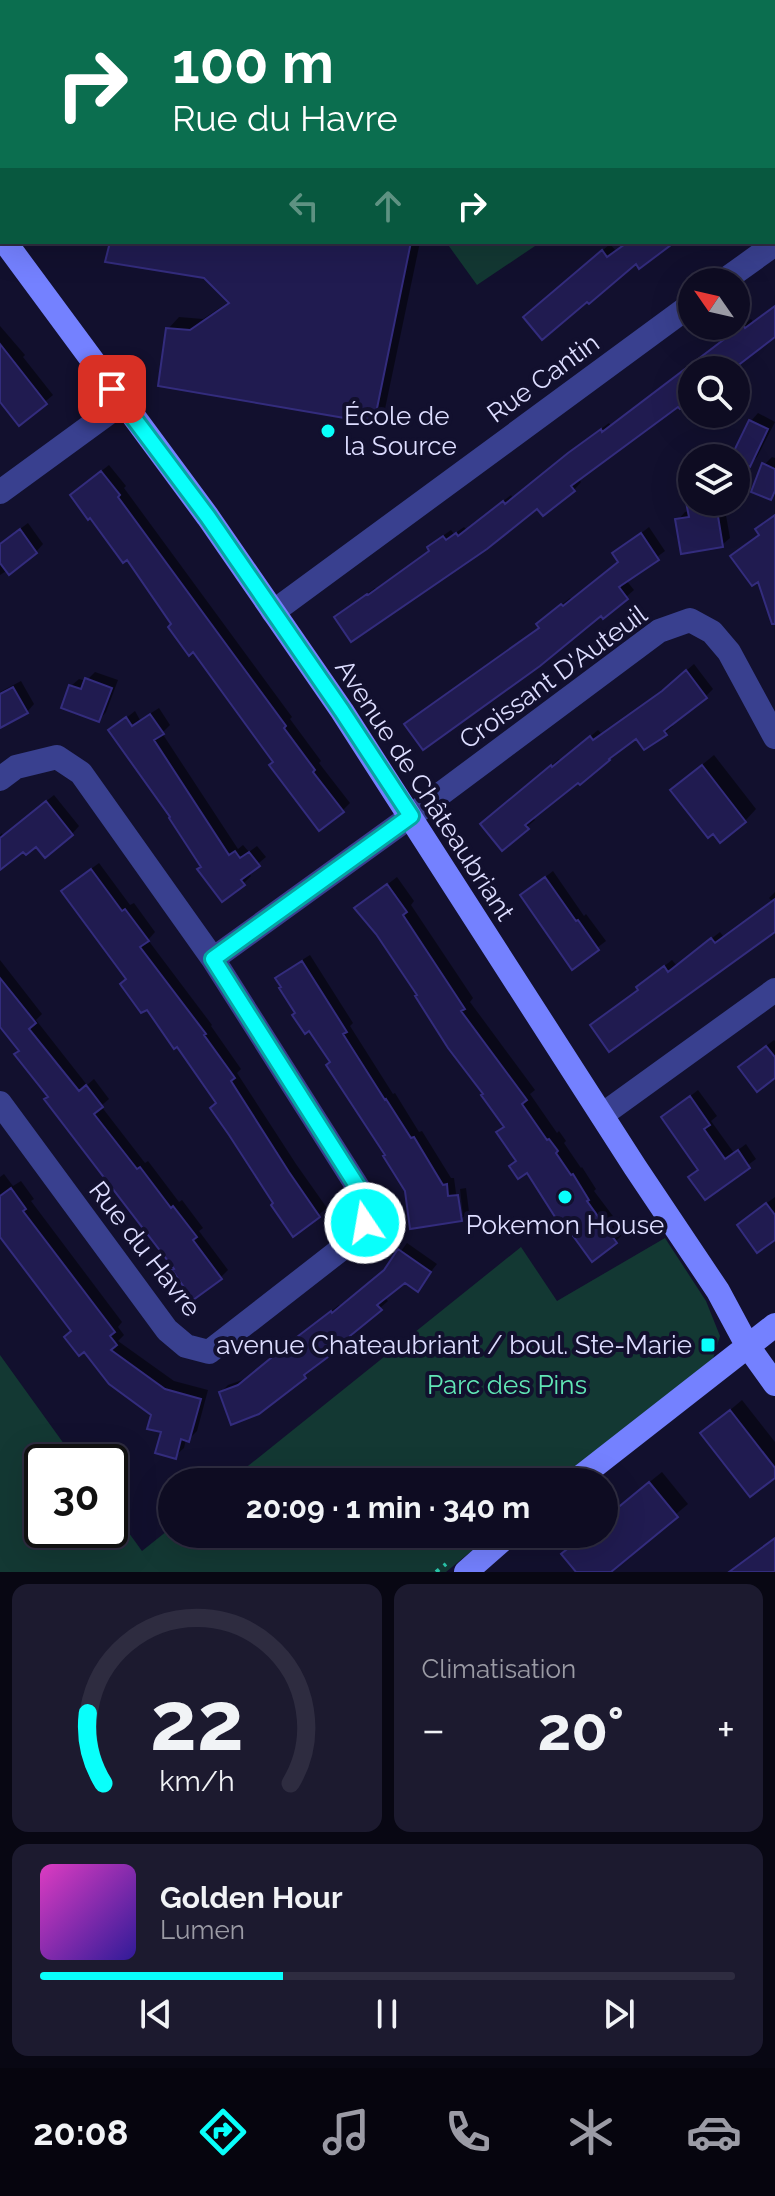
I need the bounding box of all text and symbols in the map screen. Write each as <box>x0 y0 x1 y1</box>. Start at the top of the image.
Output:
text: 100 m <box>172 30 334 96</box>
icon: right <box>40 32 144 136</box>
text: Rue du Havre <box>172 97 398 139</box>
icon: left <box>282 184 326 228</box>
icon: ahead <box>366 184 410 228</box>
icon: right <box>450 184 494 228</box>
north arrow <box>678 268 750 340</box>
map controls <box>678 268 750 516</box>
street label: Rue Cantin <box>481 327 605 429</box>
pin <box>78 355 146 423</box>
button: search <box>678 356 750 428</box>
icon: arrive <box>90 367 134 411</box>
place label: École de la Source <box>344 401 457 461</box>
marker: École de la Source <box>319 422 337 440</box>
button: layers <box>678 444 750 516</box>
street label: Croissant D'Auteuil <box>454 598 653 755</box>
street label: Avenue de Châteaubriant <box>329 654 521 926</box>
street label: Rue du Havre <box>83 1176 207 1322</box>
position arrow <box>323 1181 407 1265</box>
marker: Pokemon House <box>556 1188 574 1206</box>
place label: Pokemon House <box>466 1210 664 1240</box>
place label: avenue Chateaubriant / boul. Ste-Marie <box>216 1330 692 1360</box>
marker: avenue Chateaubriant / boul. Ste-Marie <box>699 1336 717 1354</box>
park label: Parc des Pins <box>427 1370 587 1400</box>
speed limit sign: 30 <box>24 1444 128 1548</box>
text: 20:09 · 1 min · 340 m <box>246 1490 530 1525</box>
text: Climatisation <box>422 1654 576 1684</box>
text: 22 <box>150 1672 244 1769</box>
text: 20° <box>538 1694 624 1764</box>
text: − <box>422 1704 445 1755</box>
text: + <box>717 1704 735 1755</box>
text: km/h <box>159 1764 234 1798</box>
text: Golden Hour <box>160 1880 343 1915</box>
text: Lumen <box>160 1915 245 1945</box>
icon: previous <box>134 1992 178 2036</box>
icon: pause <box>365 1992 409 2036</box>
icon: next <box>597 1992 641 2036</box>
icon: directions <box>195 2104 251 2160</box>
icon: music <box>318 2104 374 2160</box>
icon: phone <box>440 2104 496 2160</box>
icon: climate <box>563 2104 619 2160</box>
icon: car <box>686 2104 742 2160</box>
text: 20:08 <box>33 2111 128 2153</box>

